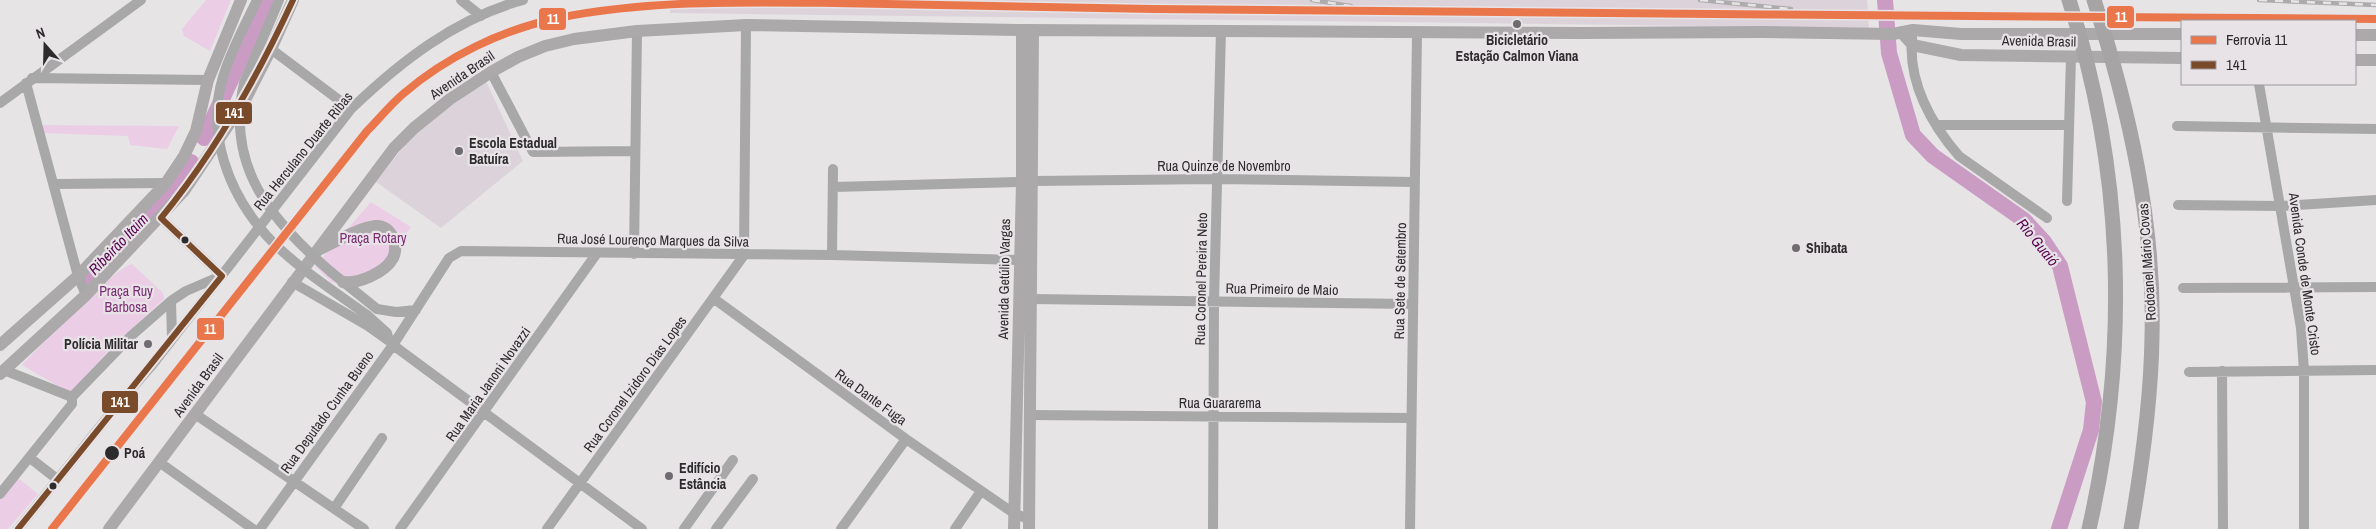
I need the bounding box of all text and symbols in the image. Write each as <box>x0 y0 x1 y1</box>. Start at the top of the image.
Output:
line badge: 11 <box>2106 5 2135 29</box>
line badge: 11 <box>538 7 567 31</box>
text: 11 <box>2115 8 2128 26</box>
text: 11 <box>547 10 560 28</box>
marker: Bicicletário Estação Calmon Viana <box>1511 18 1523 30</box>
north arrow <box>20 20 70 70</box>
legend <box>2181 20 2356 85</box>
text: N <box>34 23 48 43</box>
text: Ferrovia 11 <box>2226 29 2288 50</box>
place label: Bicicletário Estação Calmon Viana <box>1456 31 1579 65</box>
street label: Avenida Brasil <box>2001 31 2076 51</box>
street label: Avenida Brasil <box>425 47 498 104</box>
text: 141 <box>2226 54 2247 75</box>
street label: Rua Herculano Duarte Ribas <box>250 88 357 214</box>
line badge: 141 <box>215 101 253 125</box>
text: 141 <box>224 104 244 122</box>
place label: Escola Estadual Batuíra <box>469 134 557 168</box>
marker: Escola Estadual Batuíra <box>453 145 465 157</box>
street label: Rua Quinze de Novembro <box>1157 157 1291 175</box>
street label: Avenida Conde de Monte Cristo <box>2285 191 2325 356</box>
street label: Rodoanel Mário Covas <box>2134 203 2160 321</box>
water label: Ribeirão Itaim <box>83 209 153 279</box>
street label: Rua Coronel Pereira Neto <box>1191 212 1211 346</box>
water label: Rio Guaió <box>2012 214 2064 271</box>
street label: Avenida Getúlio Vargas <box>994 218 1014 341</box>
street label: Rua Sete de Setembro <box>1390 222 1410 340</box>
park label: Praça Rotary <box>340 229 407 247</box>
street label: Rua José Lourenço Marques da Silva <box>557 229 750 251</box>
unlabelled marker <box>180 235 190 245</box>
place label: Shibata <box>1806 239 1848 257</box>
marker: Shibata <box>1790 242 1802 254</box>
street label: Rua Primeiro de Maio <box>1225 279 1339 299</box>
park label: Praça Ruy Barbosa <box>99 282 153 316</box>
street label: Rua Coronel Izidoro Dias Lopes <box>580 312 691 456</box>
line badge: 11 <box>196 317 225 341</box>
text: 11 <box>204 320 217 338</box>
street label: Rua Maria Janoni Novazzi <box>442 323 534 445</box>
place label: Polícia Militar <box>64 335 139 353</box>
marker: Polícia Militar <box>142 338 154 350</box>
street label: Rua Deputado Cunha Bueno <box>276 347 378 477</box>
street label: Avenida Brasil <box>168 350 227 421</box>
street label: Rua Dante Fuga <box>832 365 911 429</box>
line badge: 141 <box>101 390 139 414</box>
text: 141 <box>110 393 130 411</box>
street label: Rua Guararema <box>1179 394 1262 412</box>
marker: Poá <box>103 444 121 462</box>
place label: Poá <box>124 444 146 462</box>
place label: Edifício Estância <box>679 459 727 493</box>
marker: Edifício Estância <box>663 470 675 482</box>
unlabelled marker <box>48 481 58 491</box>

